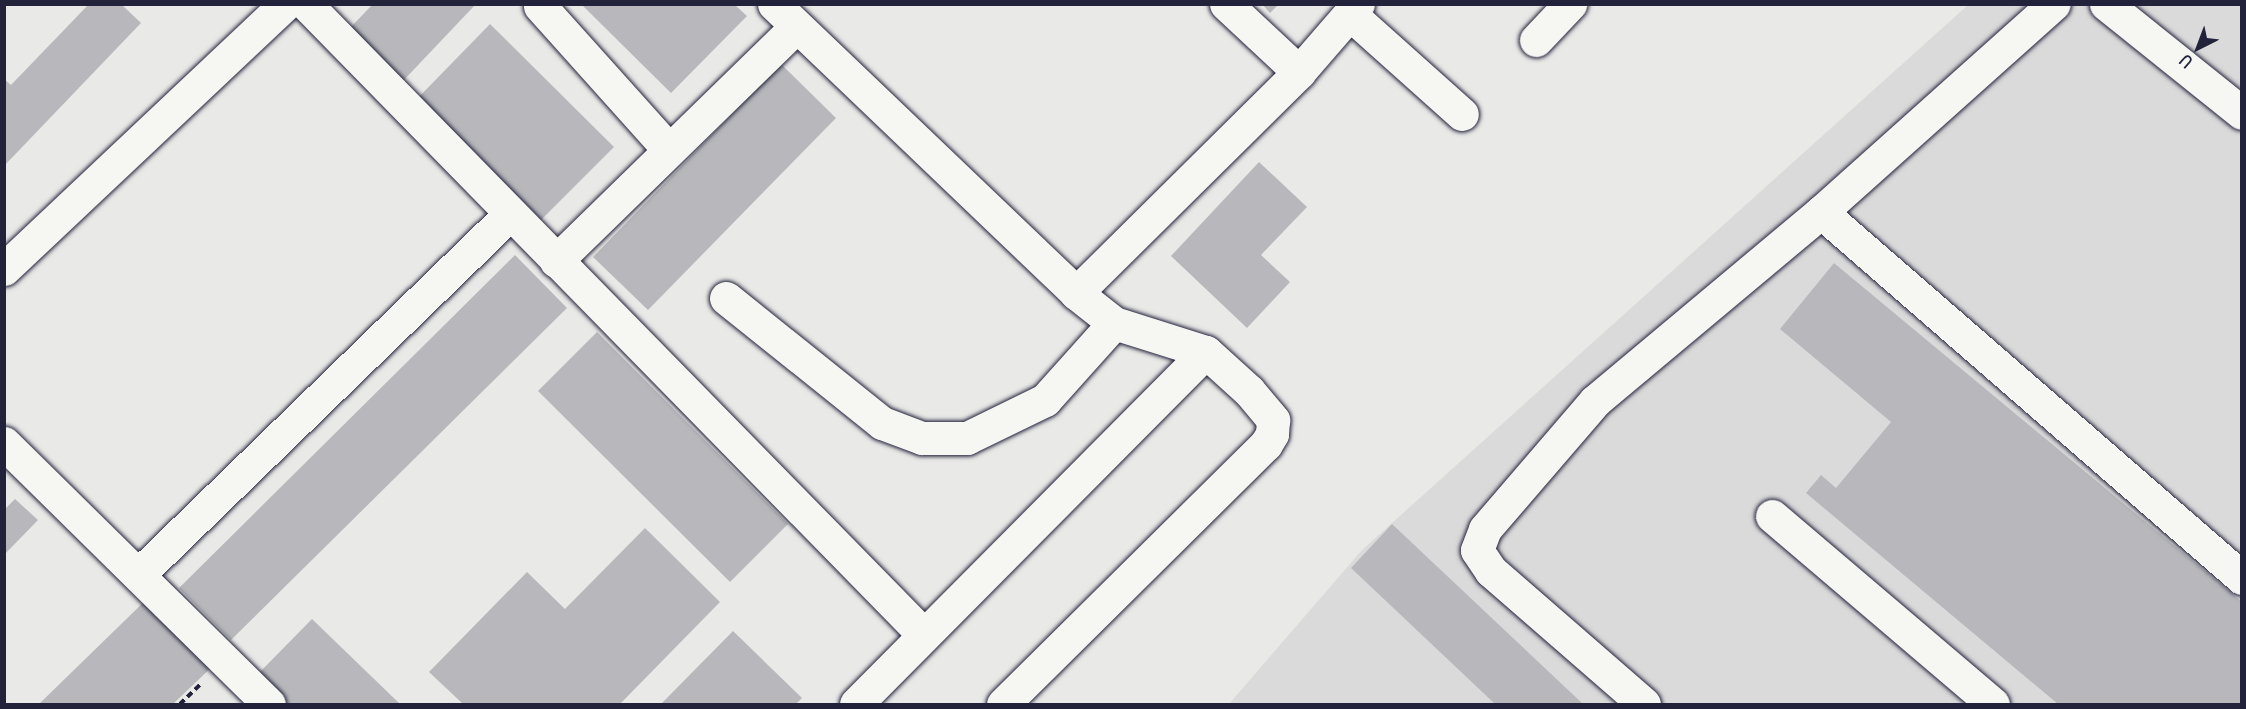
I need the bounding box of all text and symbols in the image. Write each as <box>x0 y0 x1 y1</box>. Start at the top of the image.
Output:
north arrow <box>2168 18 2228 78</box>
text: U <box>2175 50 2197 72</box>

